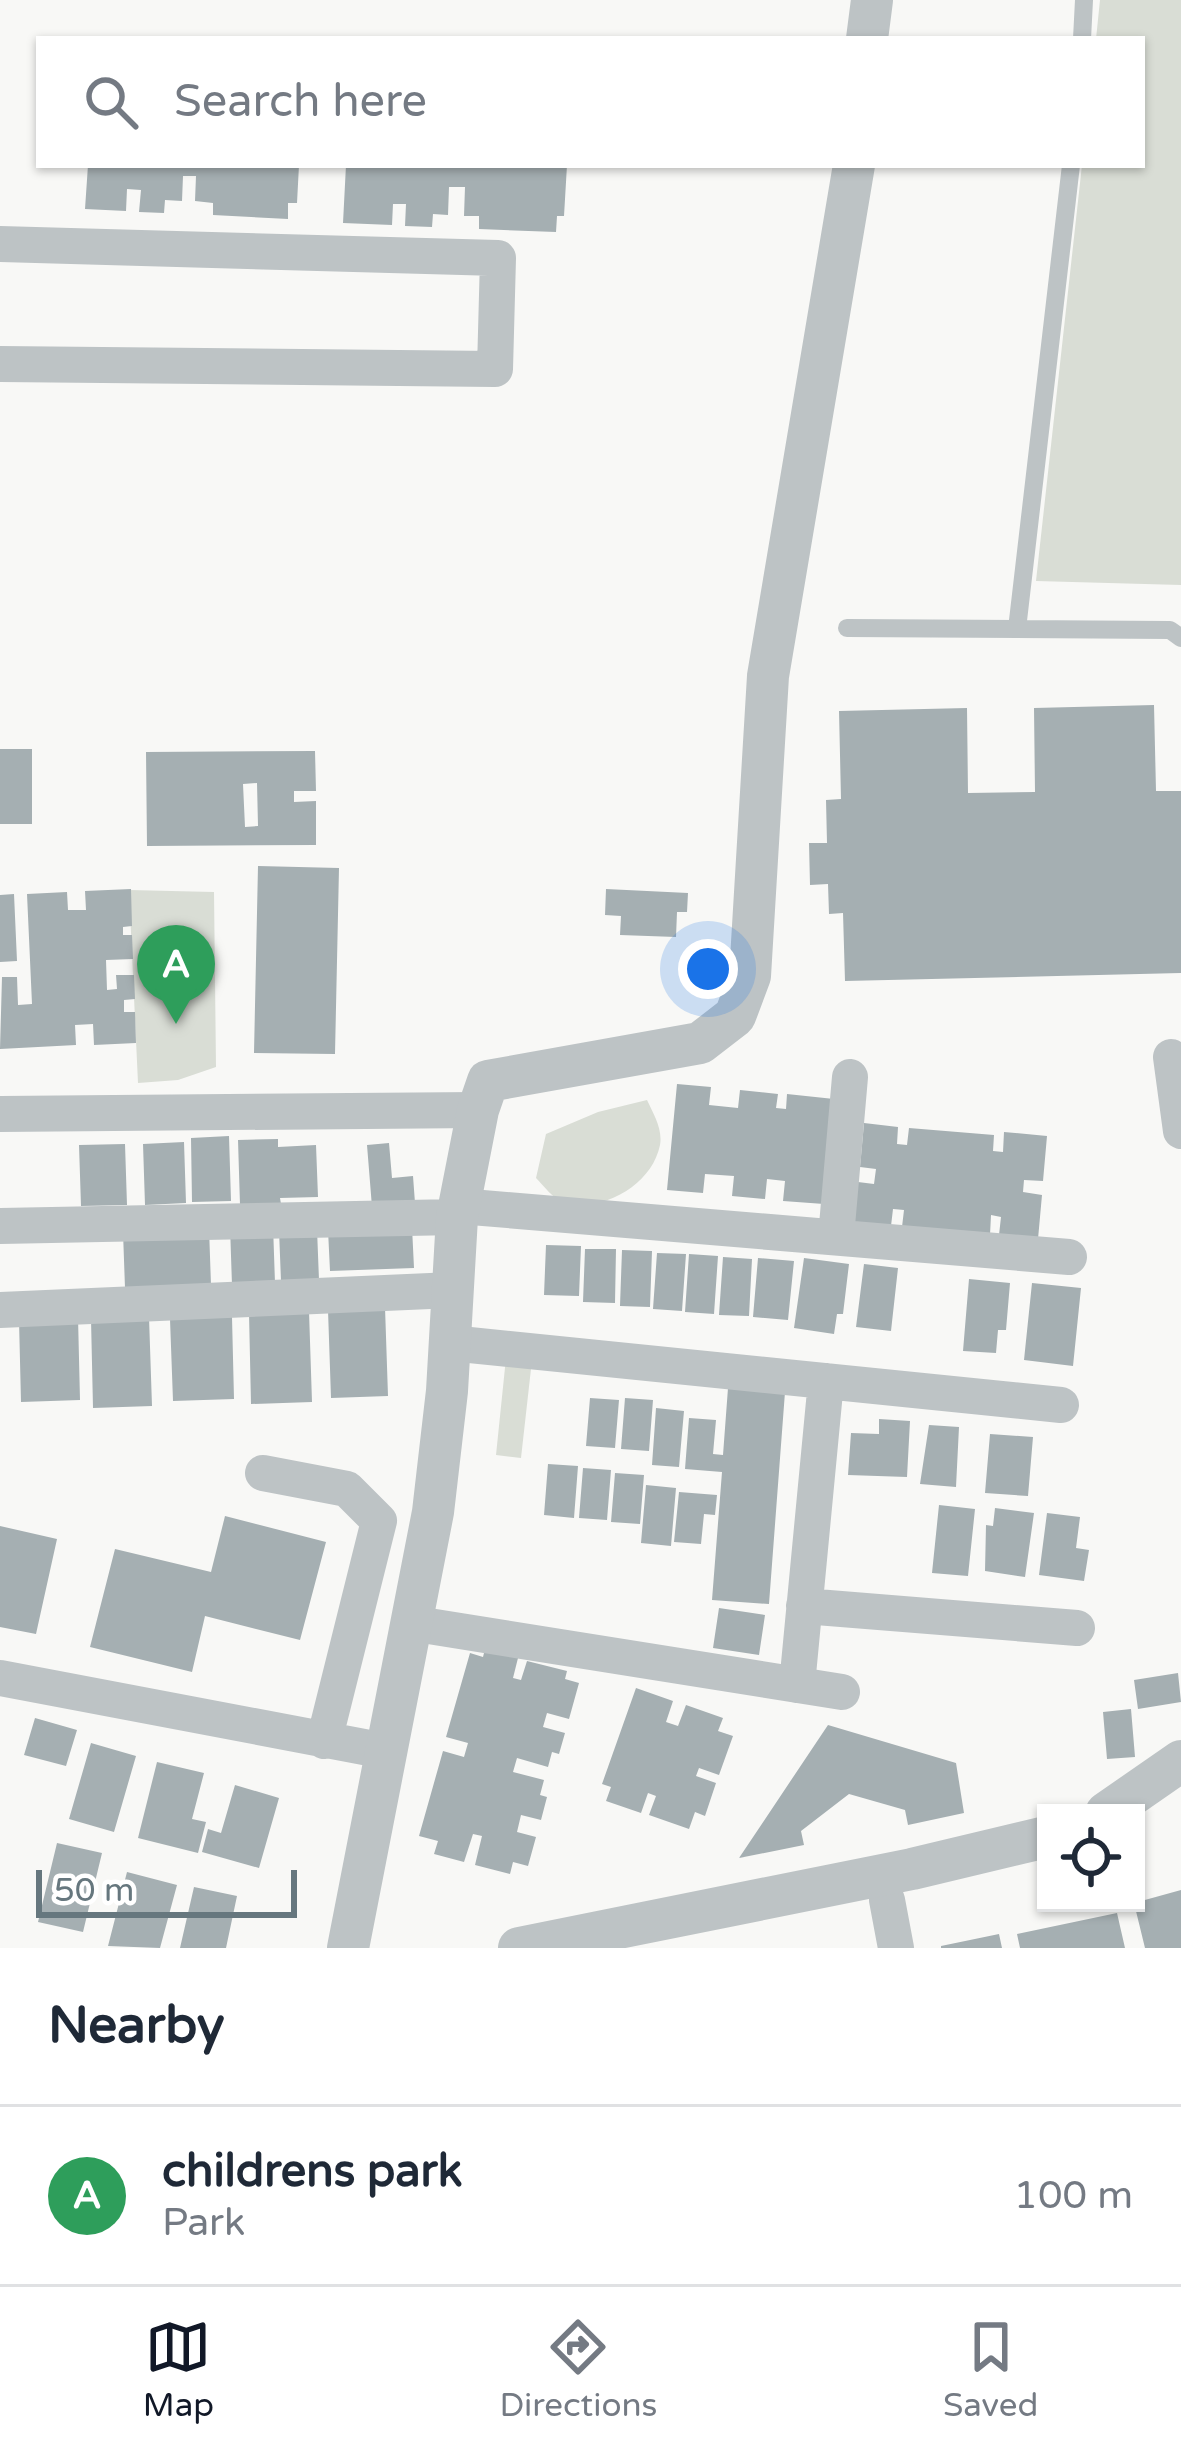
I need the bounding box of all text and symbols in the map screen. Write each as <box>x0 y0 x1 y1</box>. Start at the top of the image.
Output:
search box <box>36 36 1145 168</box>
icon: search <box>78 69 144 135</box>
text: Search here <box>174 75 427 129</box>
pin: A <box>137 925 215 1024</box>
your location <box>678 939 738 999</box>
map controls <box>1037 1804 1145 1912</box>
button: locate <box>1037 1804 1145 1912</box>
scale bar <box>36 1864 297 1917</box>
text: 50 m <box>54 1871 134 1910</box>
text: Nearby <box>48 1995 225 2057</box>
text: childrens park <box>162 2145 462 2199</box>
text: A <box>72 2172 102 2219</box>
text: 100 m <box>1014 2172 1133 2219</box>
text: Park <box>162 2199 245 2246</box>
tab: Map <box>143 2314 214 2425</box>
tab: Directions <box>500 2314 657 2425</box>
tab: Saved <box>943 2314 1038 2425</box>

